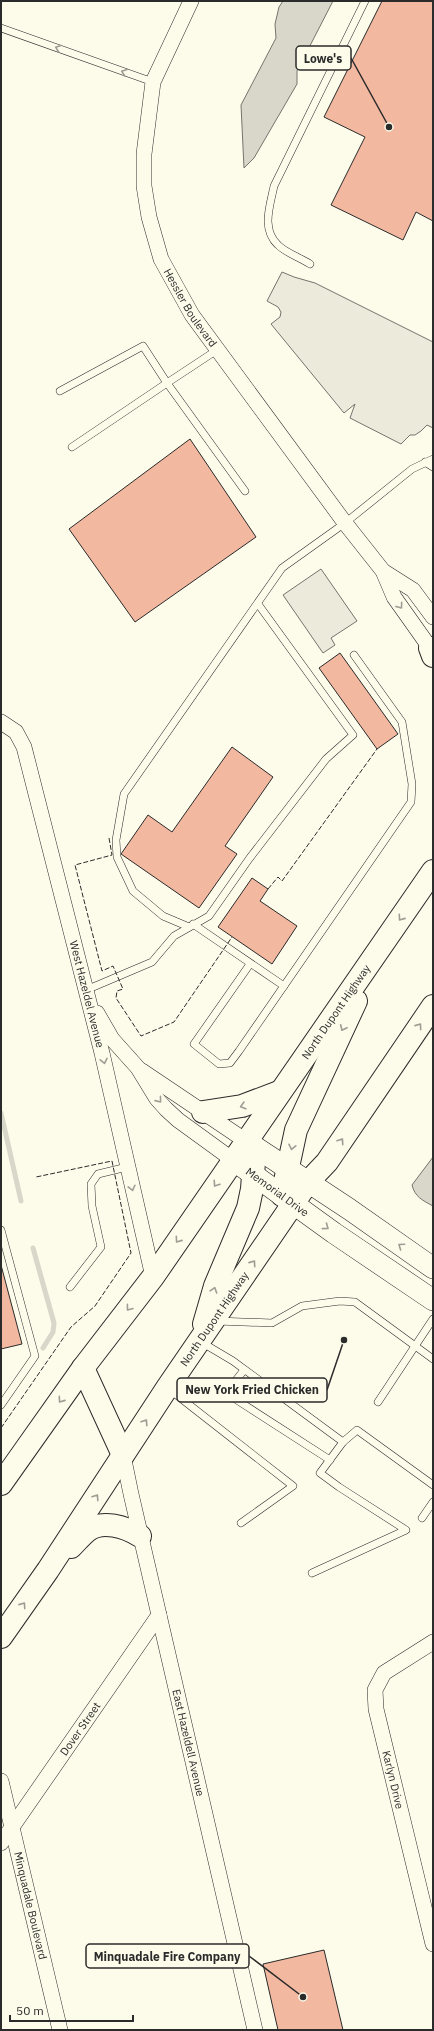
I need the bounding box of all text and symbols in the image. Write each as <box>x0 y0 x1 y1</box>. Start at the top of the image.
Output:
one-way arrow <box>54 44 61 53</box>
callout: Lowe's <box>296 46 351 70</box>
text: Lowe's <box>304 51 342 66</box>
one-way arrow <box>120 68 127 76</box>
street label: Hessler Boulevard <box>161 266 220 350</box>
one-way arrow <box>395 601 402 608</box>
one-way arrow <box>398 913 405 920</box>
street label: West Hazeldel Avenue <box>67 939 107 1049</box>
street label: North Dupont Highway <box>298 961 374 1062</box>
one-way arrow <box>340 1023 348 1031</box>
one-way arrow <box>414 1023 422 1030</box>
one-way arrow <box>100 1058 108 1064</box>
one-way arrow <box>154 1096 161 1103</box>
one-way arrow <box>239 1101 246 1110</box>
one-way arrow <box>336 1138 344 1145</box>
one-way arrow <box>288 1144 296 1150</box>
street label: Memorial Drive <box>243 1164 312 1219</box>
one-way arrow <box>214 1180 221 1187</box>
one-way arrow <box>127 1184 136 1191</box>
one-way arrow <box>322 1222 329 1230</box>
one-way arrow <box>176 1236 183 1243</box>
one-way arrow <box>398 1243 405 1251</box>
one-way arrow <box>248 1260 255 1267</box>
street label: North Dupont Highway <box>177 1268 252 1369</box>
one-way arrow <box>209 1286 218 1293</box>
one-way arrow <box>126 1304 134 1311</box>
callout: New York Fried Chicken <box>177 1378 327 1402</box>
text: New York Fried Chicken <box>185 1382 319 1397</box>
one-way arrow <box>58 1396 66 1403</box>
one-way arrow <box>140 1420 147 1427</box>
one-way arrow <box>91 1494 99 1501</box>
one-way arrow <box>18 1602 26 1609</box>
street label: East Hazeldell Avenue <box>169 1688 208 1798</box>
street label: Dover Street <box>57 1699 104 1758</box>
street label: Karlyn Drive <box>379 1749 407 1810</box>
street label: Minquadale Boulevard <box>11 1850 50 1961</box>
callout: Minquadale Fire Company <box>86 1944 249 1968</box>
text: Minquadale Fire Company <box>94 1949 241 1964</box>
scale bar <box>10 1997 133 2023</box>
text: 50 m <box>16 2003 44 2018</box>

